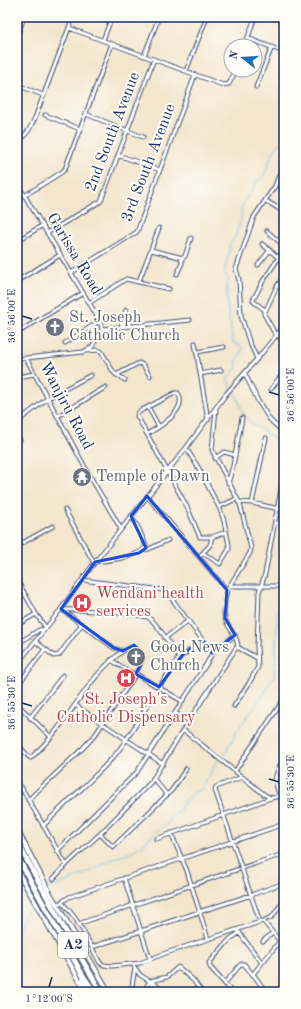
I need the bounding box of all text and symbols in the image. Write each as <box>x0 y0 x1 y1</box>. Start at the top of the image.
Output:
north arrow <box>223 38 263 78</box>
text: N <box>228 49 242 61</box>
street label: 2nd South Avenue <box>83 70 143 194</box>
street label: 3rd South Avenue <box>119 102 179 224</box>
street label: Garissa Road <box>43 210 105 298</box>
text: 36°56'00"E <box>7 289 17 343</box>
place label: St. Joseph Catholic Church <box>69 310 180 344</box>
church icon: St. Joseph Catholic Church <box>44 316 66 338</box>
street label: Wanjiru Road <box>36 359 96 453</box>
text: 36°56'00"E <box>286 368 296 422</box>
temple icon: Temple of Dawn <box>71 466 93 488</box>
place label: Temple of Dawn <box>96 469 210 485</box>
place label: Wendani health services <box>96 586 204 620</box>
hospital icon: Wendani health services <box>71 592 93 614</box>
place label: Good News Church <box>150 640 229 674</box>
church icon: Good News Church <box>125 646 147 668</box>
hospital icon: St. Joseph's Catholic Dispensary <box>115 667 137 689</box>
text: 36°55'30"E <box>7 676 17 730</box>
place label: St. Joseph's Catholic Dispensary <box>57 692 196 726</box>
text: 36°55'30"E <box>286 755 296 809</box>
road number: A2 <box>58 932 88 958</box>
text: 1°12'00"S <box>25 994 73 1004</box>

